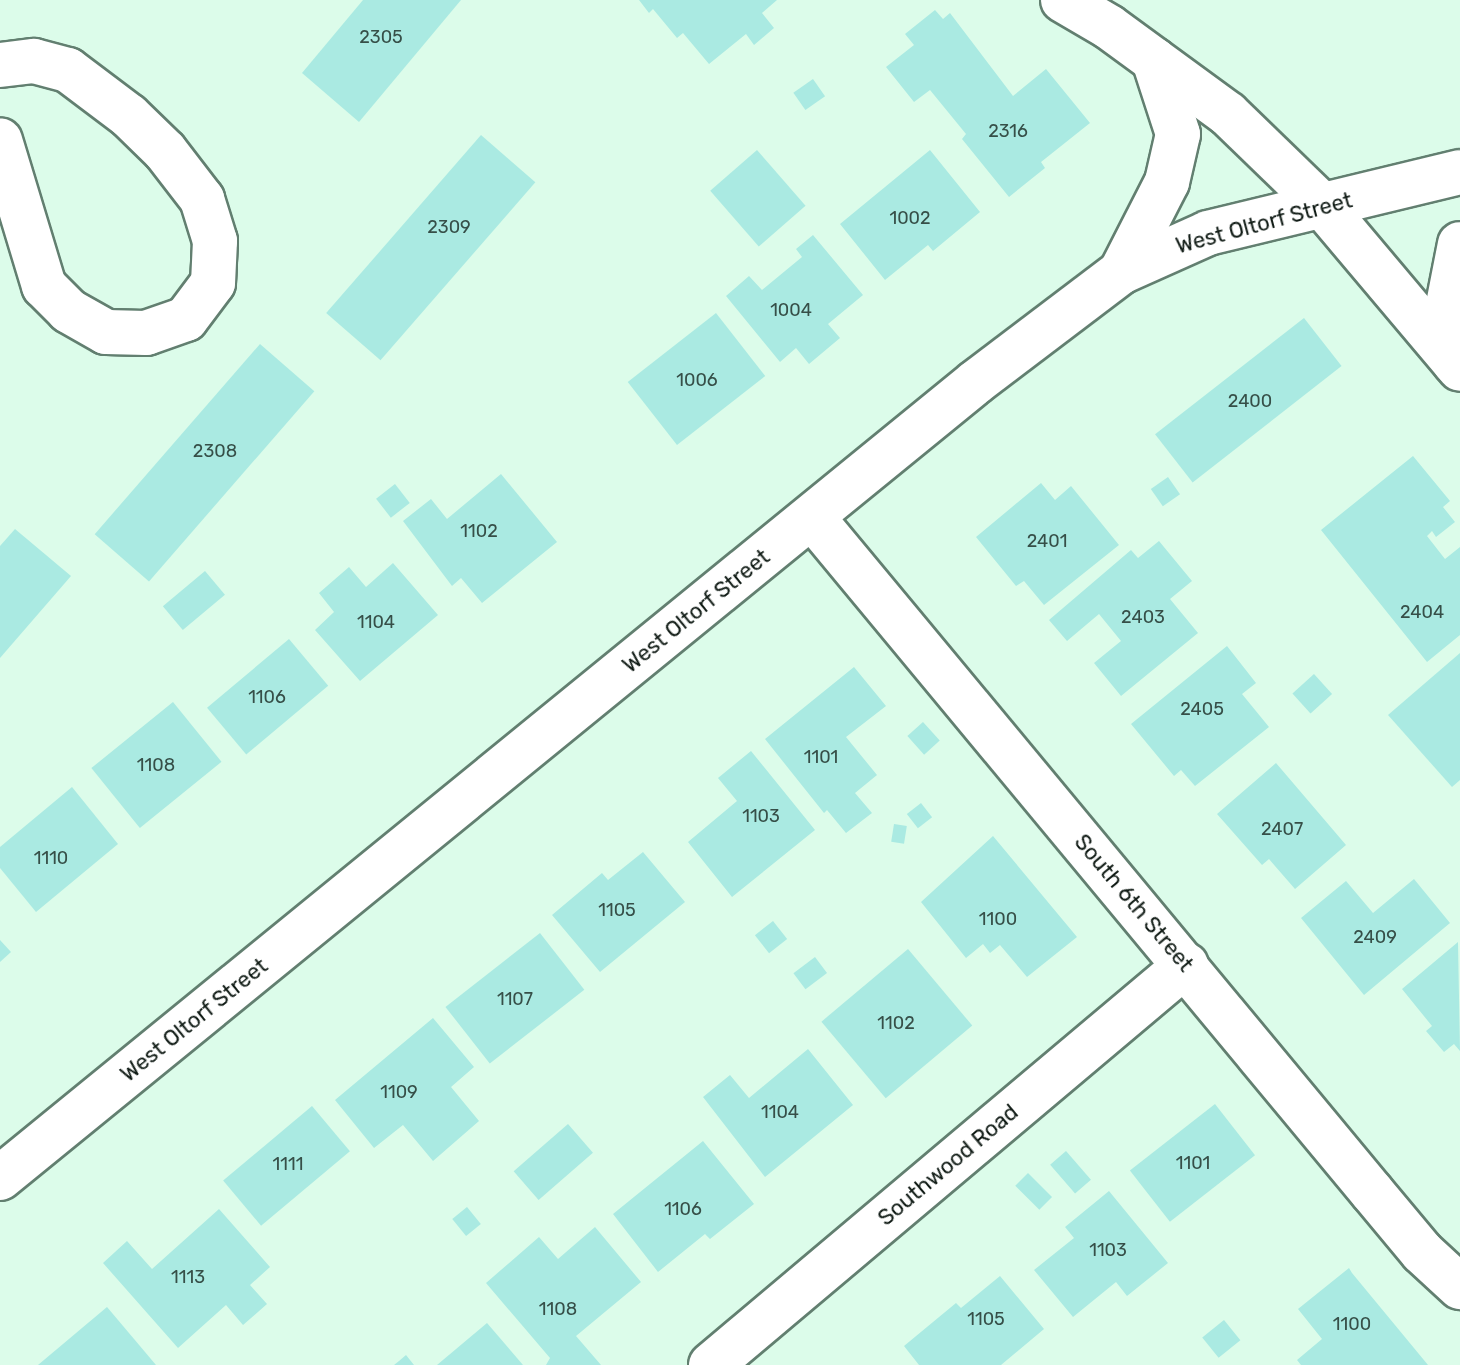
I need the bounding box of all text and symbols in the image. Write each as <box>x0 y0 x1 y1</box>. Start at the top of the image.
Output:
house number: 2305 <box>359 26 403 48</box>
house number: 2316 <box>988 120 1028 142</box>
street label: West Oltorf Street <box>1173 187 1355 259</box>
house number: 1002 <box>889 207 931 229</box>
house number: 2309 <box>427 216 471 238</box>
house number: 1004 <box>770 299 812 321</box>
house number: 1006 <box>676 369 718 391</box>
house number: 2400 <box>1228 390 1272 412</box>
house number: 2308 <box>193 440 237 462</box>
house number: 1102 <box>460 520 498 542</box>
house number: 2401 <box>1027 530 1067 552</box>
street label: West Oltorf Street <box>617 543 775 679</box>
house number: 2404 <box>1400 601 1444 623</box>
house number: 2403 <box>1121 606 1165 628</box>
house number: 1104 <box>357 611 395 633</box>
house number: 1106 <box>248 686 286 708</box>
house number: 2405 <box>1180 698 1224 720</box>
house number: 1101 <box>804 746 838 768</box>
house number: 1108 <box>137 754 175 776</box>
house number: 1103 <box>742 805 780 827</box>
house number: 2407 <box>1261 818 1303 840</box>
street label: South 6th Street <box>1069 829 1199 977</box>
house number: 1110 <box>34 847 68 869</box>
house number: 1105 <box>598 899 636 921</box>
house number: 1100 <box>979 908 1017 930</box>
house number: 2409 <box>1353 926 1397 948</box>
street label: West Oltorf Street <box>115 952 273 1088</box>
house number: 1107 <box>497 988 533 1010</box>
house number: 1102 <box>877 1012 915 1034</box>
house number: 1109 <box>380 1081 418 1103</box>
street label: Southwood Road <box>873 1099 1023 1231</box>
house number: 1104 <box>761 1101 799 1123</box>
house number: 1101 <box>1176 1152 1210 1174</box>
house number: 1111 <box>273 1153 303 1175</box>
house number: 1106 <box>664 1198 702 1220</box>
house number: 1103 <box>1089 1239 1127 1261</box>
house number: 1113 <box>171 1266 205 1288</box>
house number: 1108 <box>539 1298 577 1320</box>
house number: 1105 <box>967 1308 1005 1330</box>
house number: 1100 <box>1333 1313 1371 1335</box>

